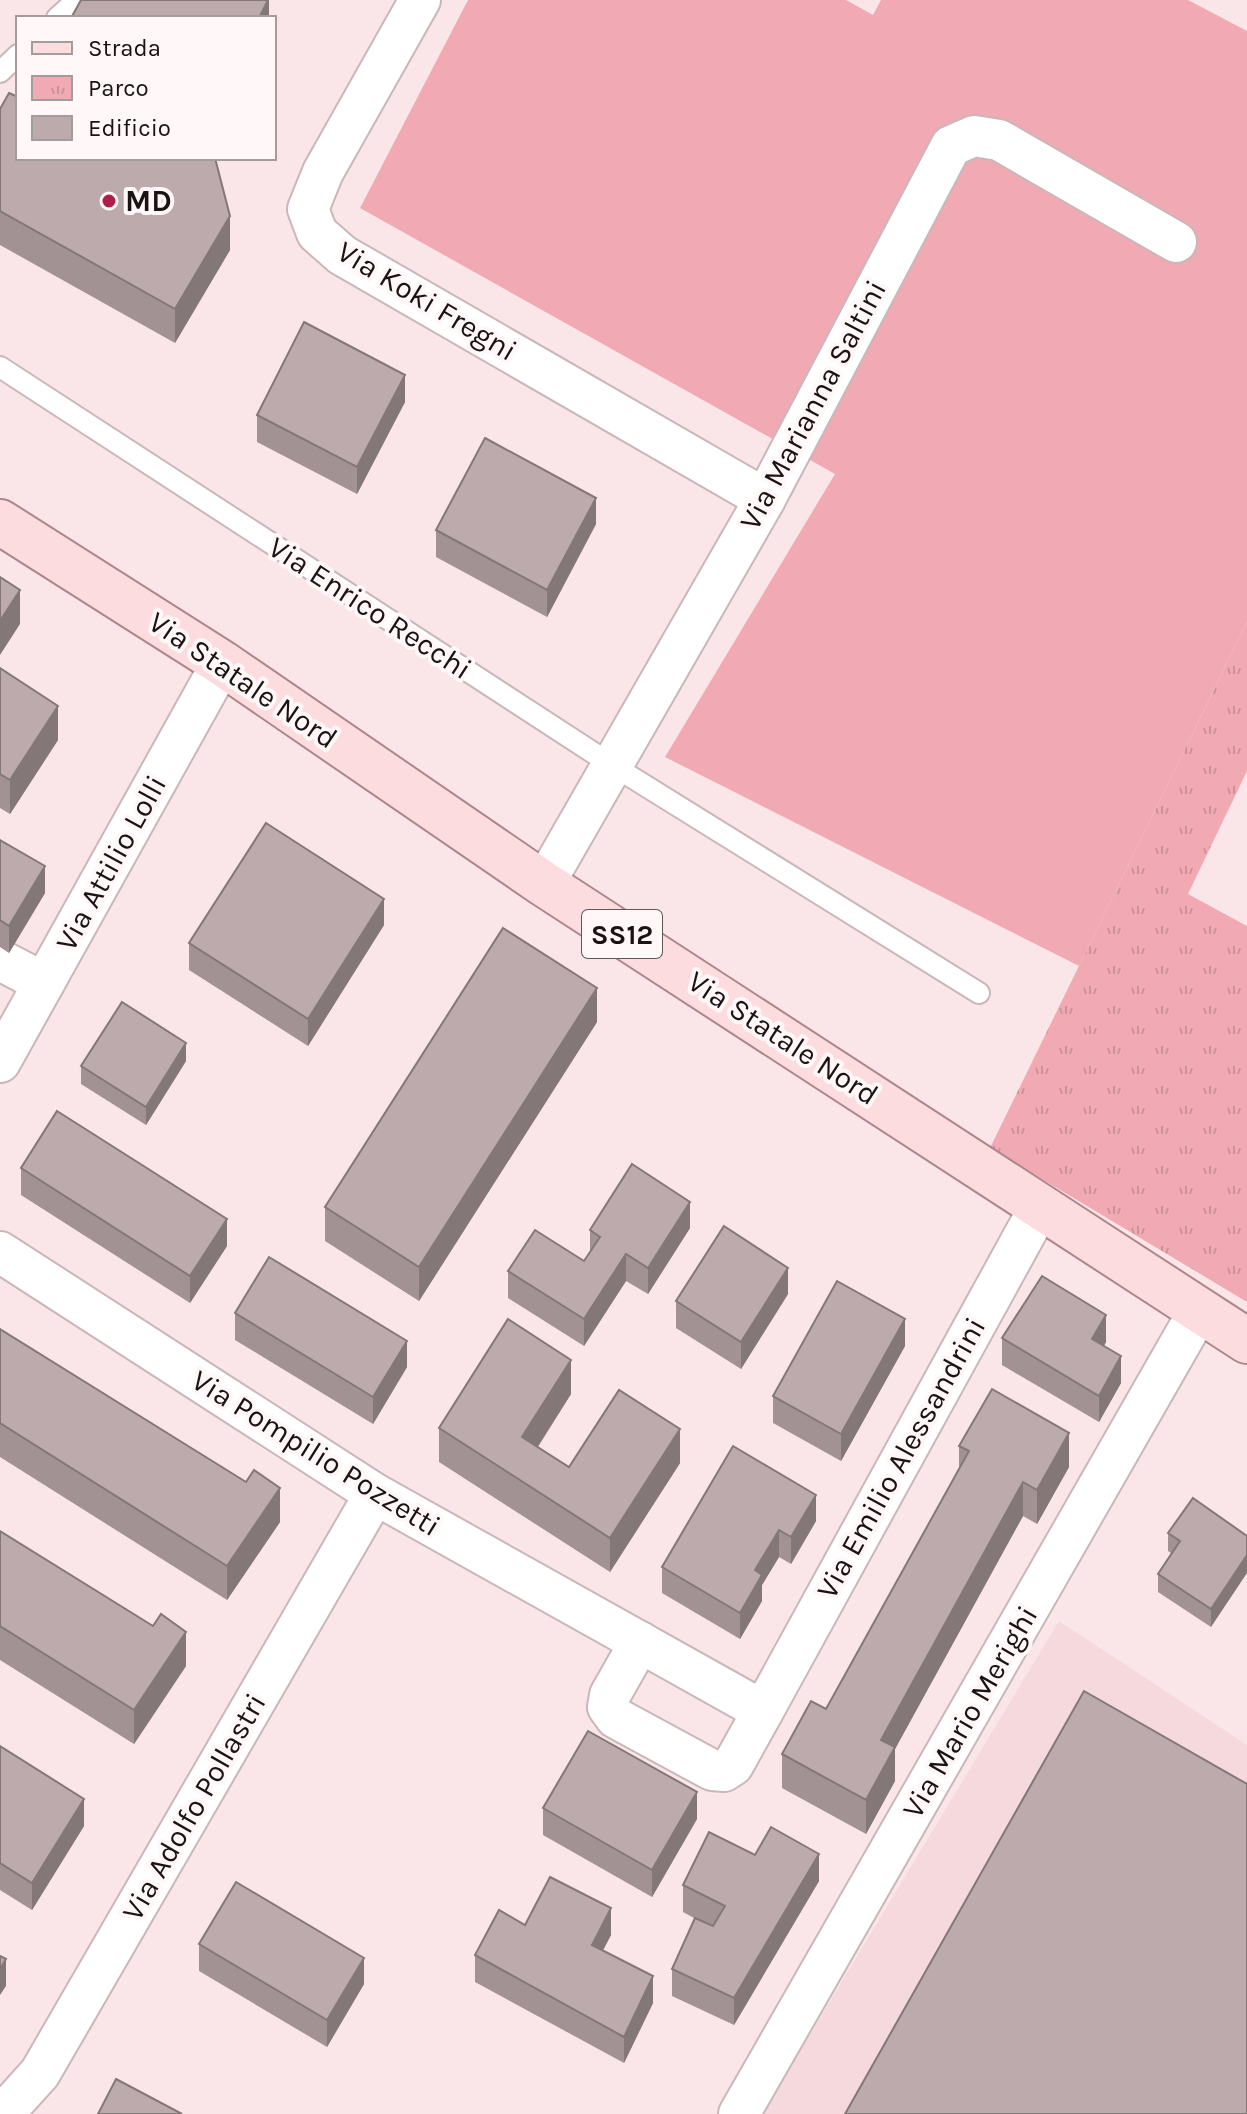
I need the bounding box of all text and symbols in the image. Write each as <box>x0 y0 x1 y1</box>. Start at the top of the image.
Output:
legend <box>16 16 276 160</box>
text: Strada <box>88 34 161 62</box>
text: Parco <box>88 74 149 102</box>
text: Edificio <box>88 114 171 142</box>
place label: MD <box>125 183 172 219</box>
marker: MD <box>100 192 118 210</box>
street label: Via Koki Fregni <box>331 233 523 369</box>
street label: Via Marianna Saltini <box>732 274 894 536</box>
street label: Via Enrico Recchi <box>262 529 478 687</box>
street label: Via Statale Nord <box>142 604 344 756</box>
street label: Via Attilio Lolli <box>48 769 174 957</box>
road number: SS12 <box>582 910 662 958</box>
street label: Via Statale Nord <box>681 963 885 1113</box>
street label: Via Emilio Alessandrini <box>809 1311 993 1605</box>
street label: Via Pompilio Pozzetti <box>185 1362 447 1544</box>
street label: Via Mario Merighi <box>895 1599 1045 1825</box>
street label: Via Adolfo Pollastri <box>114 1687 274 1927</box>

